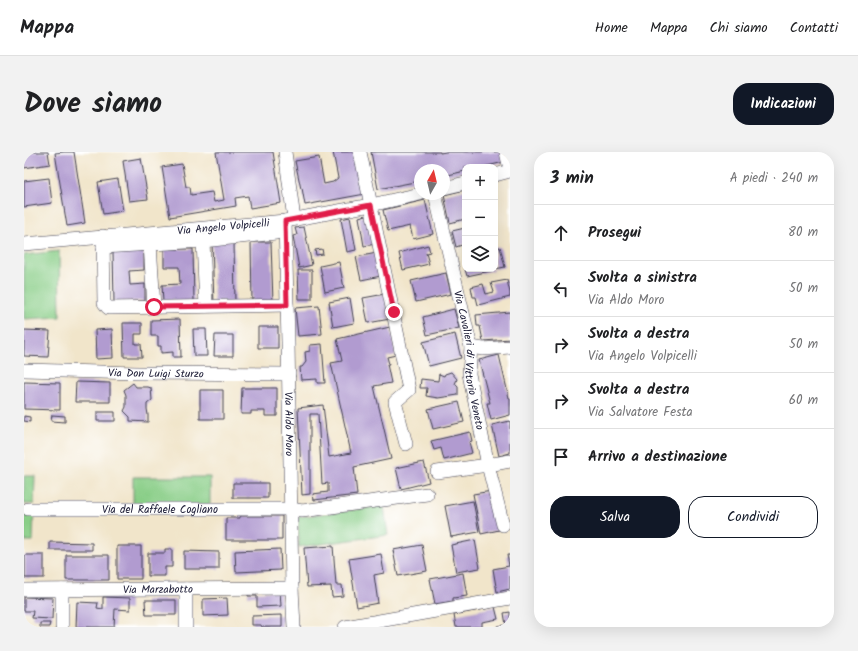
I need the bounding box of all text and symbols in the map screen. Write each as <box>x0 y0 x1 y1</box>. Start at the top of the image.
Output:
text: Mappa <box>20 13 74 43</box>
text: Home <box>595 17 628 39</box>
text: Mappa <box>650 17 687 39</box>
text: Chi siamo <box>709 17 768 39</box>
text: Contatti <box>790 17 838 39</box>
text: Dove siamo <box>24 82 162 127</box>
button: Indicazioni <box>733 83 834 125</box>
north arrow <box>414 164 450 200</box>
map controls <box>462 164 498 272</box>
button: + <box>462 164 498 200</box>
text: 3 min <box>550 165 594 192</box>
text: A piedi · 240 m <box>730 168 818 189</box>
button: − <box>462 200 498 236</box>
street label: Via Angelo Volpicelli <box>177 214 270 240</box>
text: Prosegui <box>588 221 641 245</box>
icon: ahead <box>550 222 572 244</box>
text: 80 m <box>788 222 818 243</box>
button: layers <box>462 236 498 272</box>
text: Svolta a sinistra <box>588 266 697 290</box>
icon: left <box>550 278 572 300</box>
text: 50 m <box>789 278 818 299</box>
street label: Via Cavalieri di Vittorio Veneto <box>448 289 488 432</box>
text: Via Aldo Moro <box>588 290 664 311</box>
route start <box>145 298 163 316</box>
route end <box>385 303 403 321</box>
text: Svolta a destra <box>588 322 689 346</box>
icon: right <box>550 334 572 356</box>
text: 50 m <box>789 334 818 355</box>
text: Via Angelo Volpicelli <box>588 346 697 367</box>
street label: Via Don Luigi Sturzo <box>108 364 204 383</box>
text: Svolta a destra <box>588 378 689 402</box>
icon: right <box>550 390 572 412</box>
text: 60 m <box>789 390 818 411</box>
street label: Via Aldo Moro <box>279 391 298 456</box>
text: Via Salvatore Festa <box>588 402 693 423</box>
text: Arrivo a destinazione <box>588 445 727 469</box>
icon: arrive <box>550 446 572 468</box>
button: Salva <box>550 496 680 538</box>
button: Condividi <box>688 496 818 538</box>
street label: Via del Raffaele Cogliano <box>102 501 218 519</box>
street label: Via Marzabotto <box>123 581 193 599</box>

